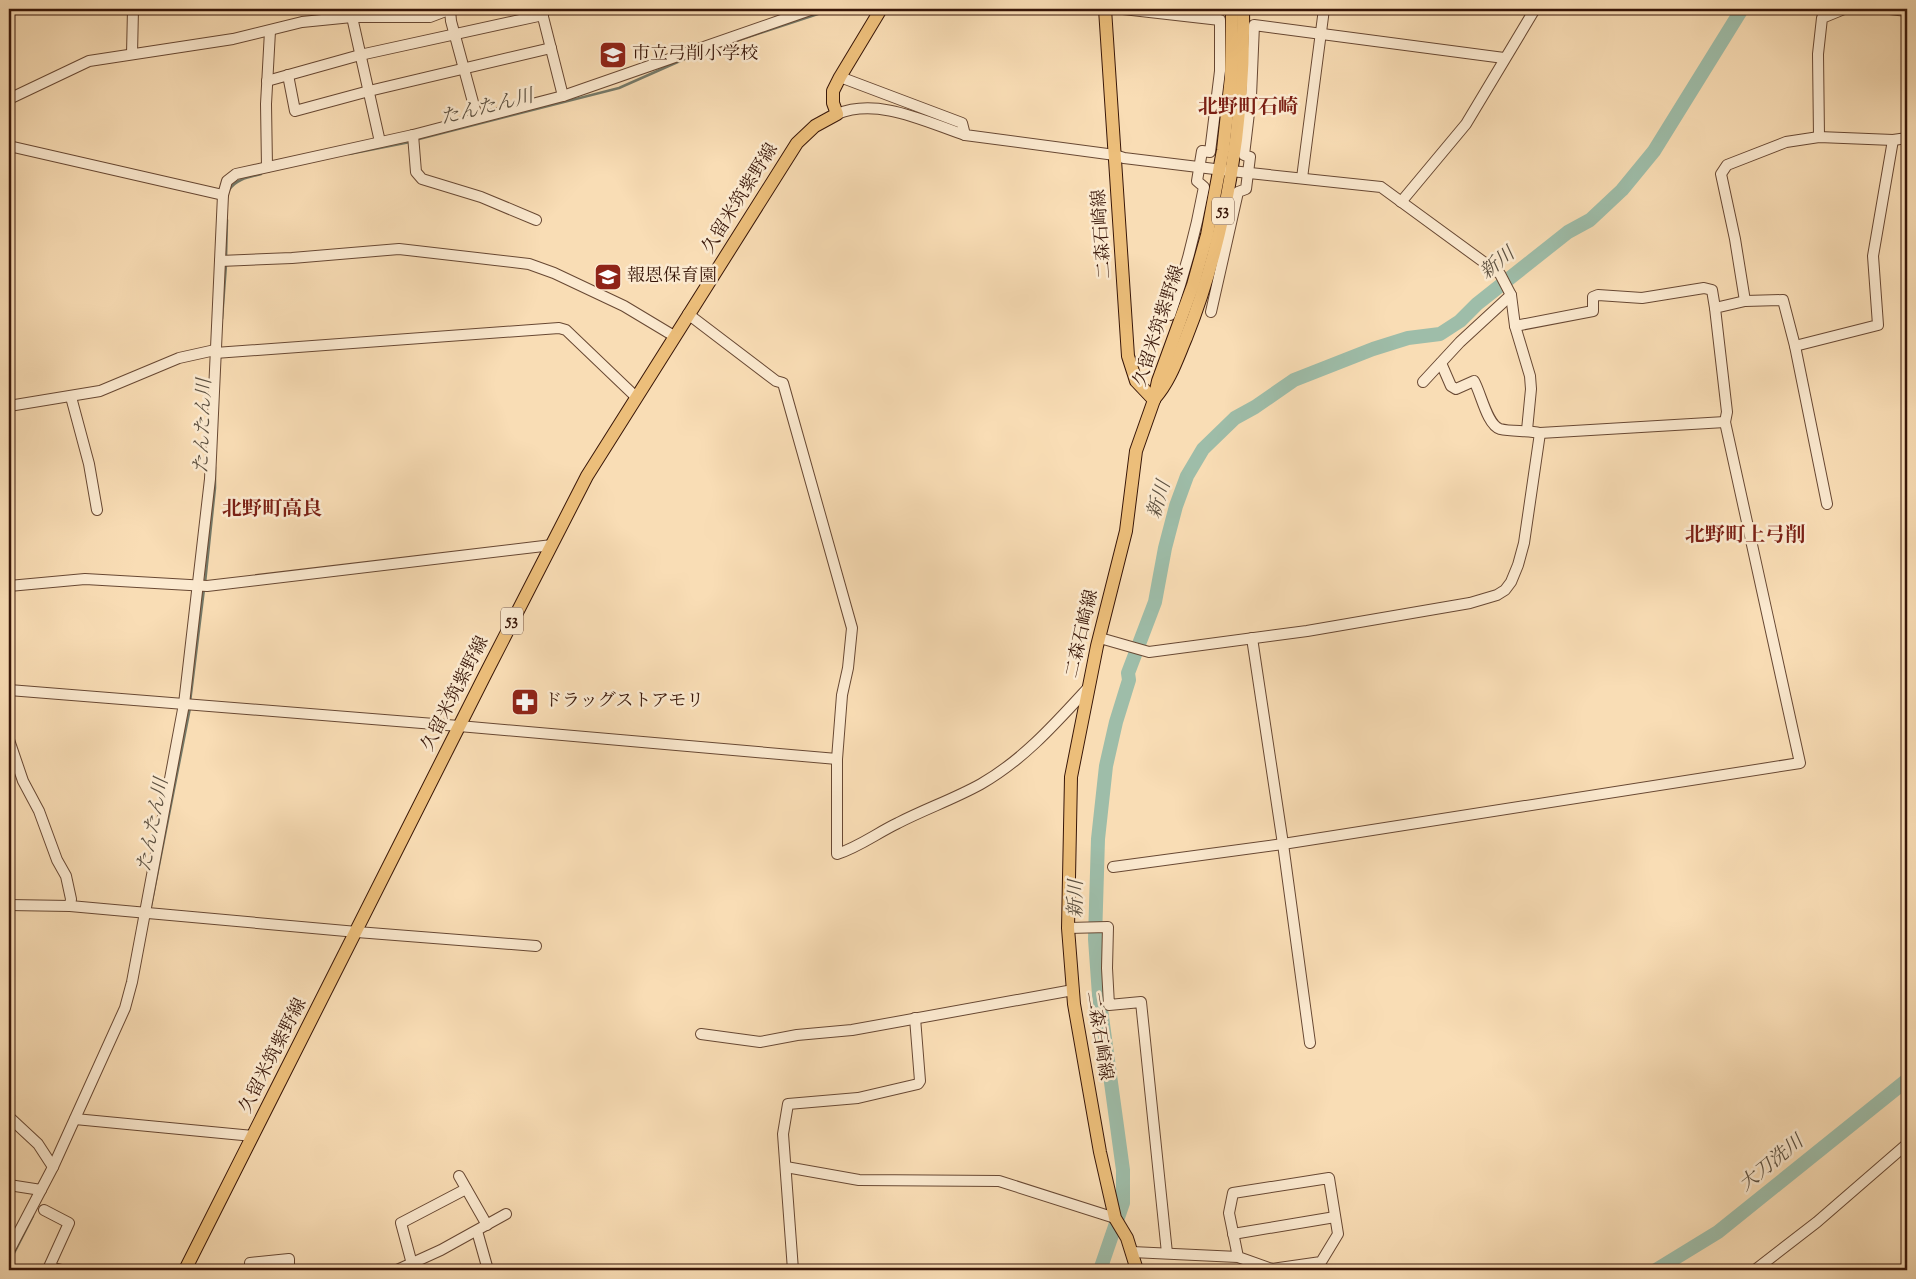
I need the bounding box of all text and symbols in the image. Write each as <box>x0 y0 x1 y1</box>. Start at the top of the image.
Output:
school or university icon: 市立弓削小学校 <box>598 40 628 70</box>
place label: 市立弓削小学校 <box>632 42 758 68</box>
water label: たんたん川 <box>438 83 538 133</box>
district label: 北野町石崎 <box>1198 94 1298 123</box>
street label: 久留米筑紫野線 <box>697 139 785 259</box>
street label: 二森石崎線 <box>1087 188 1119 280</box>
road number: 53 <box>1212 198 1234 225</box>
water label: 新川 <box>1475 240 1523 286</box>
school or university icon: 報恩保育園 <box>593 262 623 292</box>
street label: 久留米筑紫野線 <box>1128 262 1192 390</box>
place label: 報恩保育園 <box>627 264 717 290</box>
water label: たんたん川 <box>189 376 219 474</box>
water label: 新川 <box>1142 476 1179 522</box>
district label: 北野町高良 <box>222 496 322 525</box>
district label: 北野町上弓削 <box>1685 522 1805 551</box>
street label: 二森石崎線 <box>1060 587 1106 681</box>
road number: 53 <box>501 608 523 634</box>
street label: 久留米筑紫野線 <box>416 632 496 756</box>
pharmacy icon: ドラッグストアモリ <box>510 687 540 717</box>
place label: ドラッグストアモリ <box>544 689 704 715</box>
water label: たんたん川 <box>132 774 177 874</box>
water label: 新川 <box>1063 878 1091 918</box>
street label: 二森石崎線 <box>1078 990 1118 1082</box>
street label: 久留米筑紫野線 <box>234 994 314 1118</box>
water label: 大刀洗川 <box>1734 1128 1812 1198</box>

